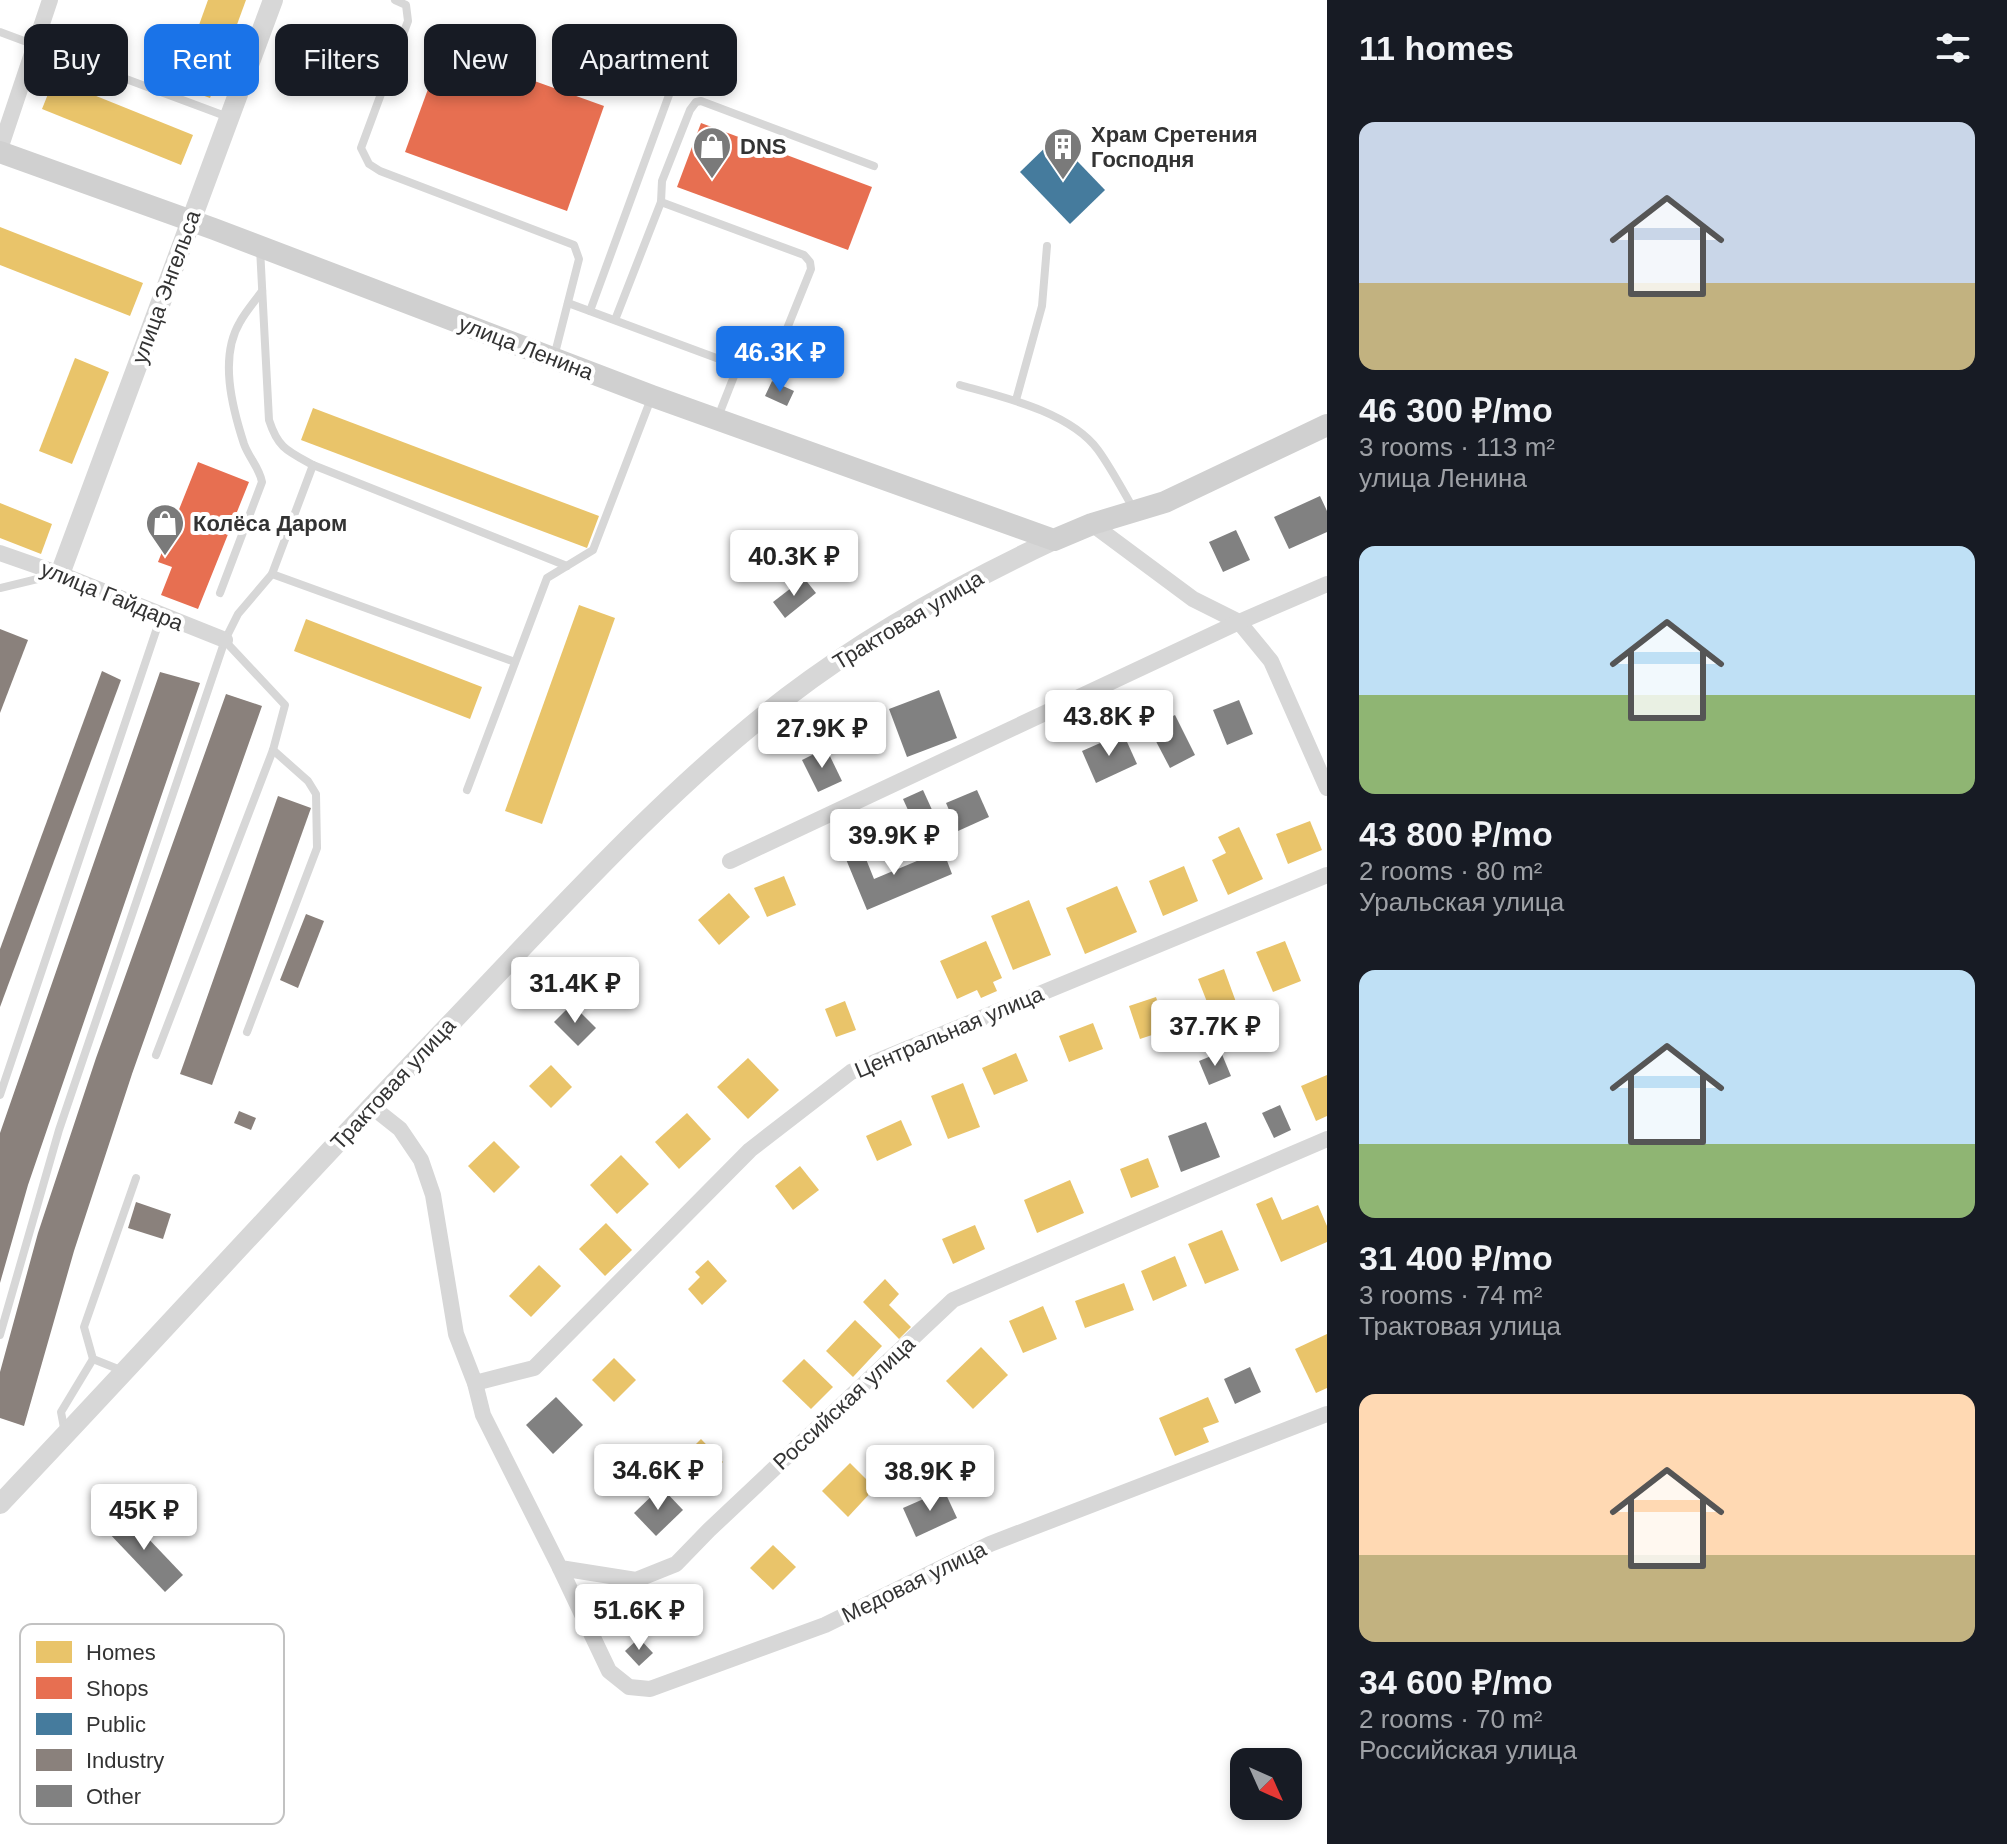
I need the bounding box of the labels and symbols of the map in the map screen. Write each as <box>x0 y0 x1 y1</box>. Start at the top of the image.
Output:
place label: Храм Сретения Господня <box>1091 122 1258 172</box>
shop icon: DNS <box>691 125 733 180</box>
building icon: Храм Сретения Господня <box>1042 126 1084 181</box>
place label: DNS <box>740 134 786 159</box>
street label: улица Энгельса <box>127 206 206 367</box>
street label: улица Ленина <box>455 311 598 385</box>
pin: 46.3K ₽ <box>706 326 854 394</box>
shop icon: Колёса Даром <box>144 502 186 557</box>
place label: Колёса Даром <box>193 511 347 536</box>
pin: 40.3K ₽ <box>720 530 868 598</box>
street label: улица Гайдара <box>37 556 188 636</box>
street label: Трактовая улица <box>828 565 988 675</box>
pin: 43.8K ₽ <box>1035 690 1183 758</box>
pin: 27.9K ₽ <box>748 702 896 770</box>
pin: 39.9K ₽ <box>820 809 968 877</box>
pin: 31.4K ₽ <box>501 957 649 1025</box>
street label: Центральная улица <box>851 981 1048 1083</box>
pin: 37.7K ₽ <box>1141 1000 1289 1068</box>
street label: Трактовая улица <box>326 1012 461 1155</box>
street label: Российская улица <box>768 1330 921 1475</box>
pin: 34.6K ₽ <box>584 1444 732 1512</box>
pin: 38.9K ₽ <box>856 1445 1004 1513</box>
pin: 45K ₽ <box>88 1484 200 1552</box>
street label: Медовая улица <box>838 1536 991 1628</box>
pin: 51.6K ₽ <box>565 1584 713 1652</box>
legend <box>20 1624 284 1824</box>
text: Homes <box>86 1640 156 1665</box>
text: Shops <box>86 1676 148 1701</box>
text: Public <box>86 1712 146 1737</box>
text: Industry <box>86 1748 164 1773</box>
north arrow <box>1230 1748 1302 1820</box>
text: Other <box>86 1784 141 1809</box>

